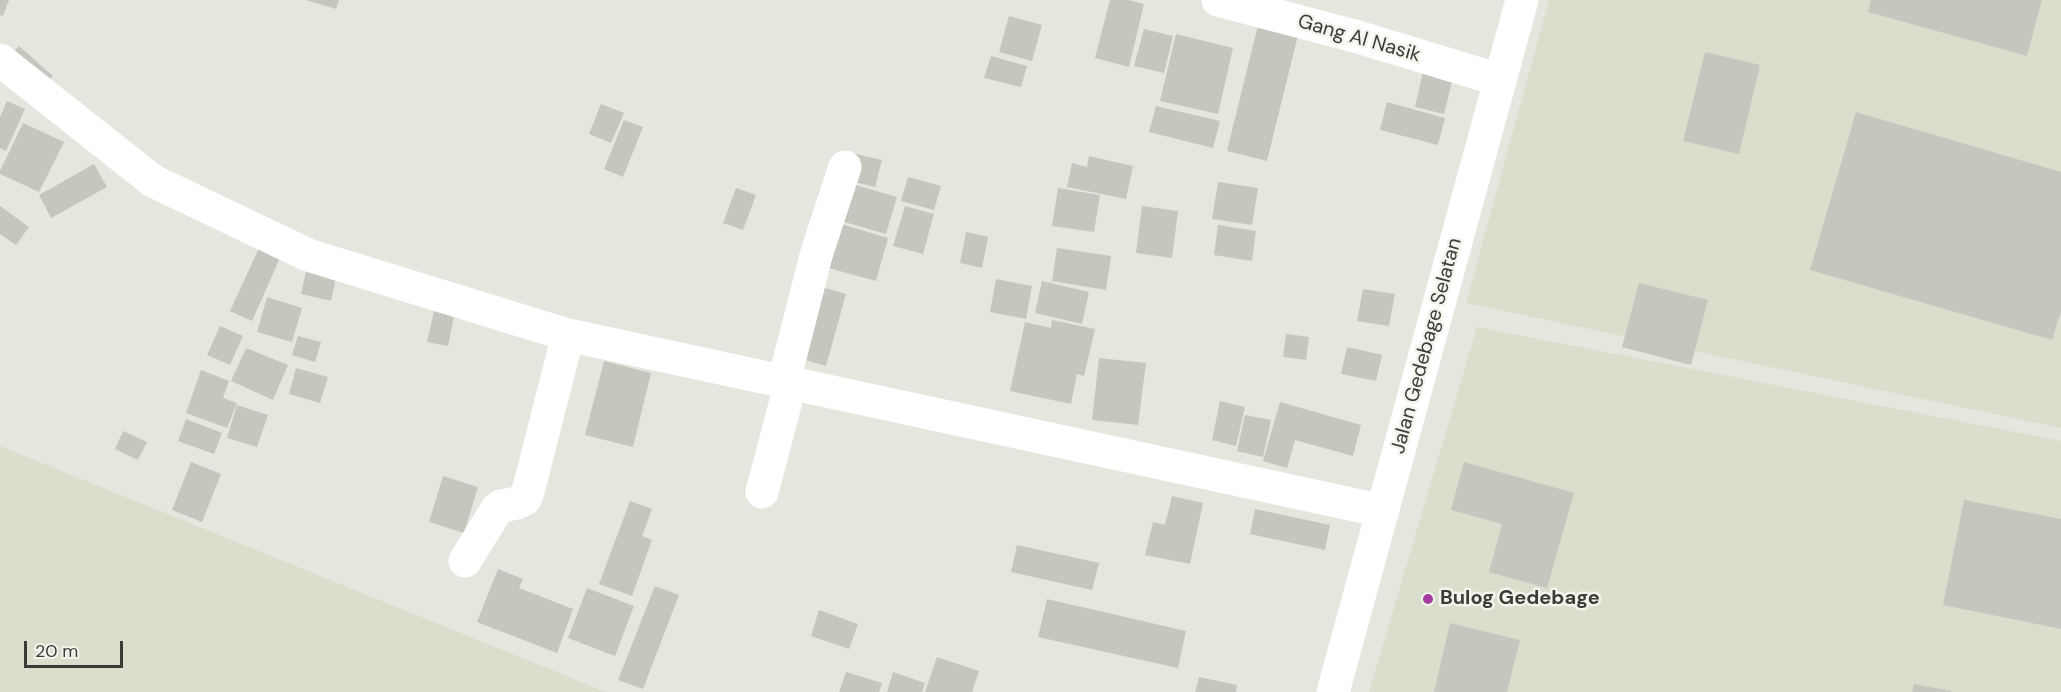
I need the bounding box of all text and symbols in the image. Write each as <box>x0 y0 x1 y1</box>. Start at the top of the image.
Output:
street label: Gang Al Nasik <box>1295 10 1423 68</box>
street label: Jalan Gedebage Selatan <box>1387 235 1467 457</box>
place label: Bulog Gedebage <box>1440 587 1600 611</box>
marker: Bulog Gedebage <box>1421 592 1435 606</box>
scale bar <box>27 629 126 667</box>
text: 20 m <box>35 639 78 663</box>

